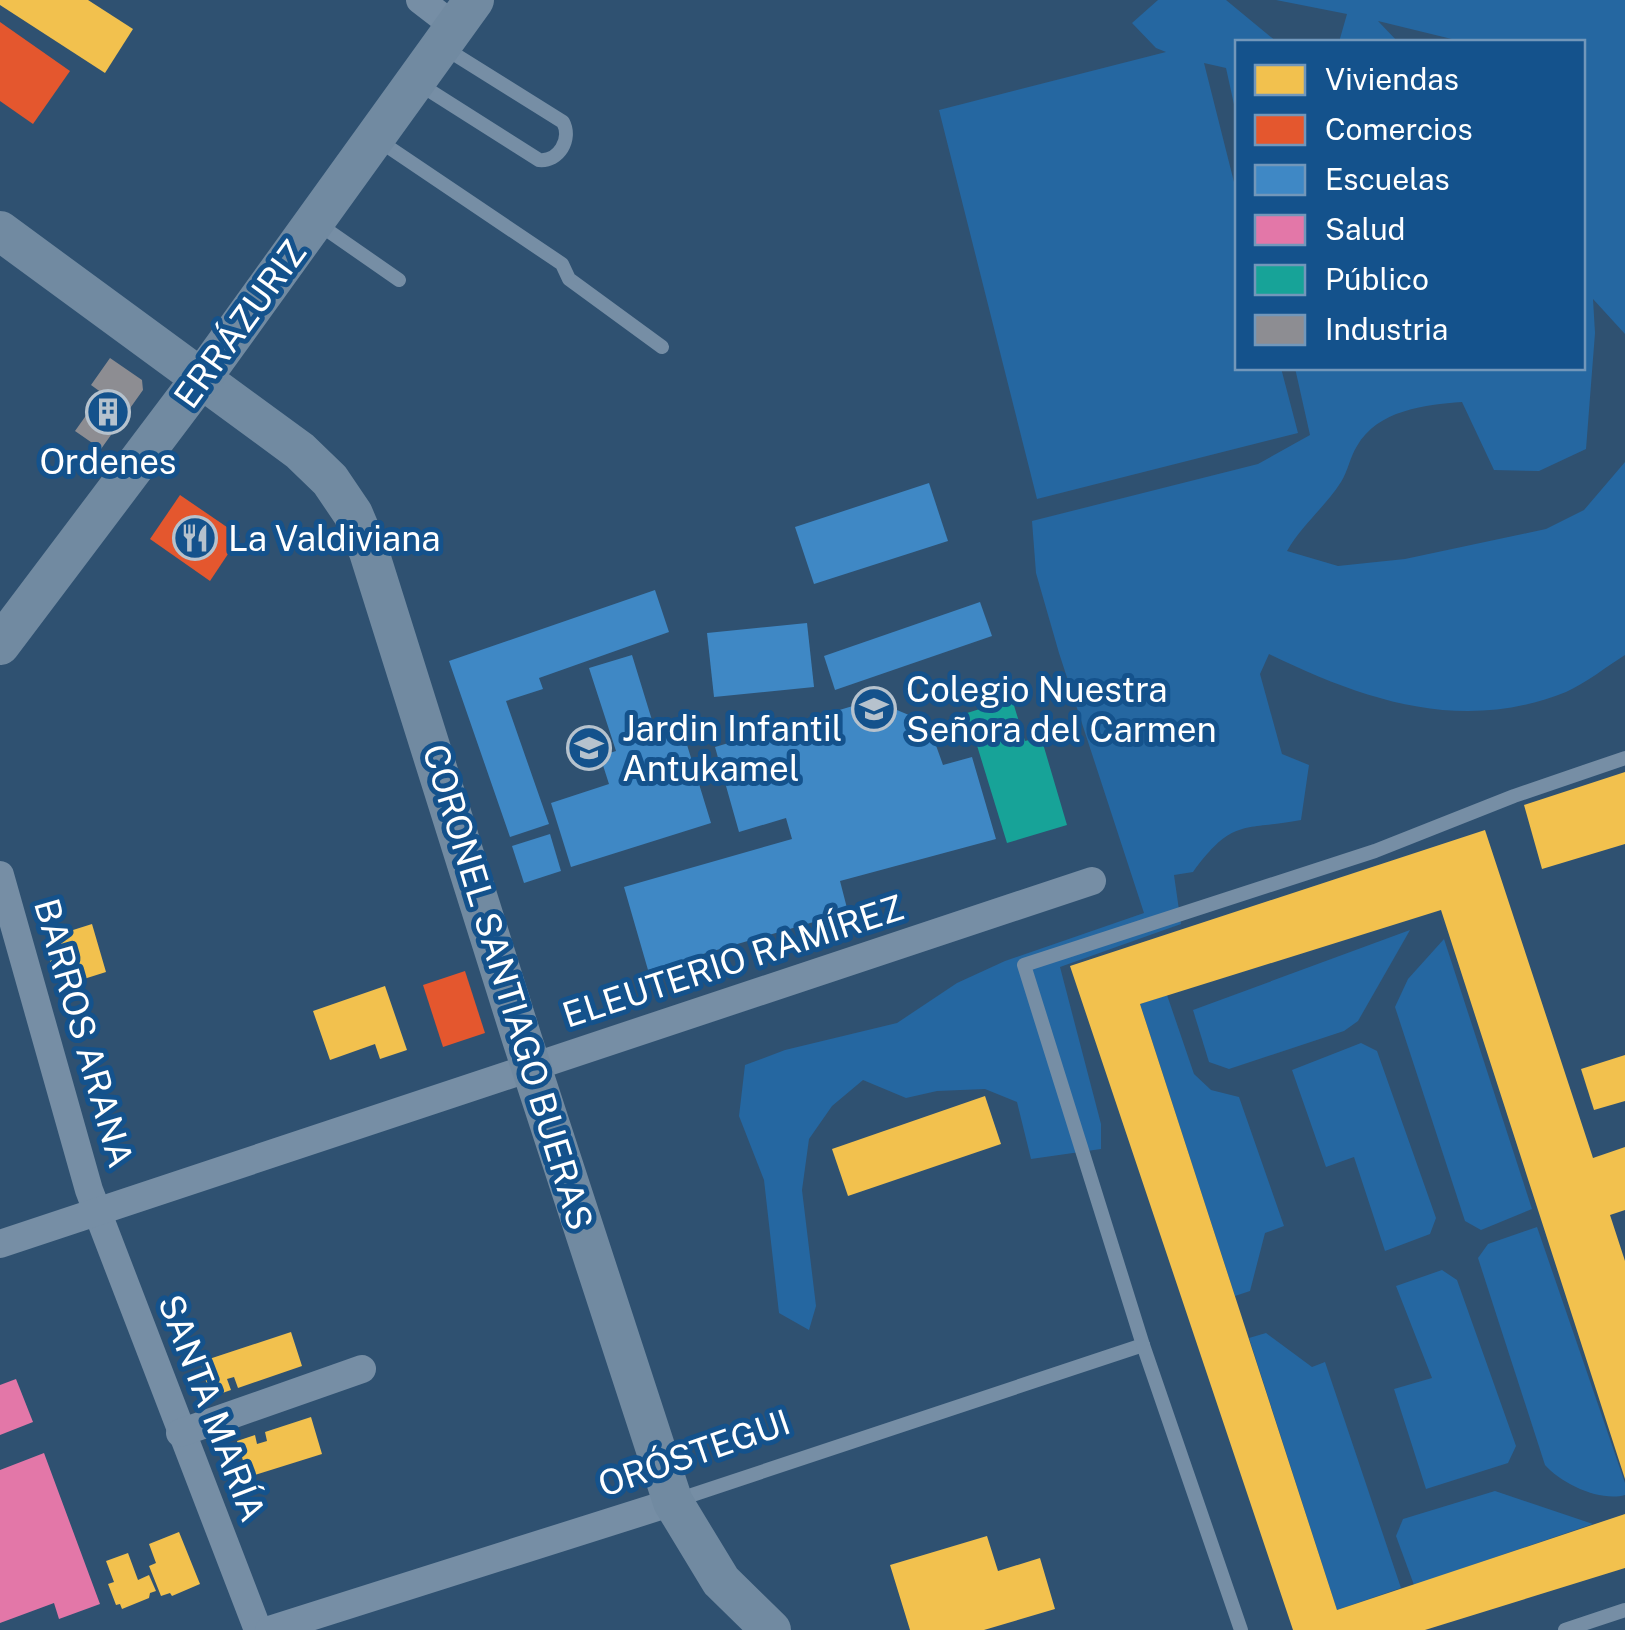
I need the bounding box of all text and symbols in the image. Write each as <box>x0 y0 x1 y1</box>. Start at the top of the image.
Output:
legend <box>1235 40 1585 370</box>
text: Viviendas <box>1325 61 1459 97</box>
text: Comercios <box>1325 111 1473 147</box>
text: Escuelas <box>1325 161 1450 197</box>
text: Salud <box>1325 211 1406 247</box>
street label: ERRÁZURIZ <box>165 232 315 416</box>
text: Público <box>1325 261 1429 297</box>
text: Industria <box>1325 311 1448 347</box>
building icon: Ordenes <box>85 389 131 435</box>
place label: Ordenes <box>39 441 177 482</box>
restaurant icon: La Valdiviana <box>172 515 218 561</box>
place label: La Valdiviana <box>228 518 441 559</box>
place label: Colegio Nuestra Señora del Carmen <box>906 669 1217 750</box>
school or university icon: Colegio Nuestra Señora del Carmen <box>851 686 897 732</box>
place label: Jardin Infantil Antukamel <box>622 708 842 789</box>
school or university icon: Jardin Infantil Antukamel <box>566 725 612 771</box>
street label: CORONEL SANTIAGO BUERAS <box>414 739 602 1235</box>
street label: ELEUTERIO RAMÍREZ <box>557 886 909 1036</box>
street label: BARROS ARANA <box>26 894 142 1172</box>
street label: SANTA MARÍA <box>150 1289 275 1527</box>
street label: ORÓSTEGUI <box>592 1400 795 1505</box>

